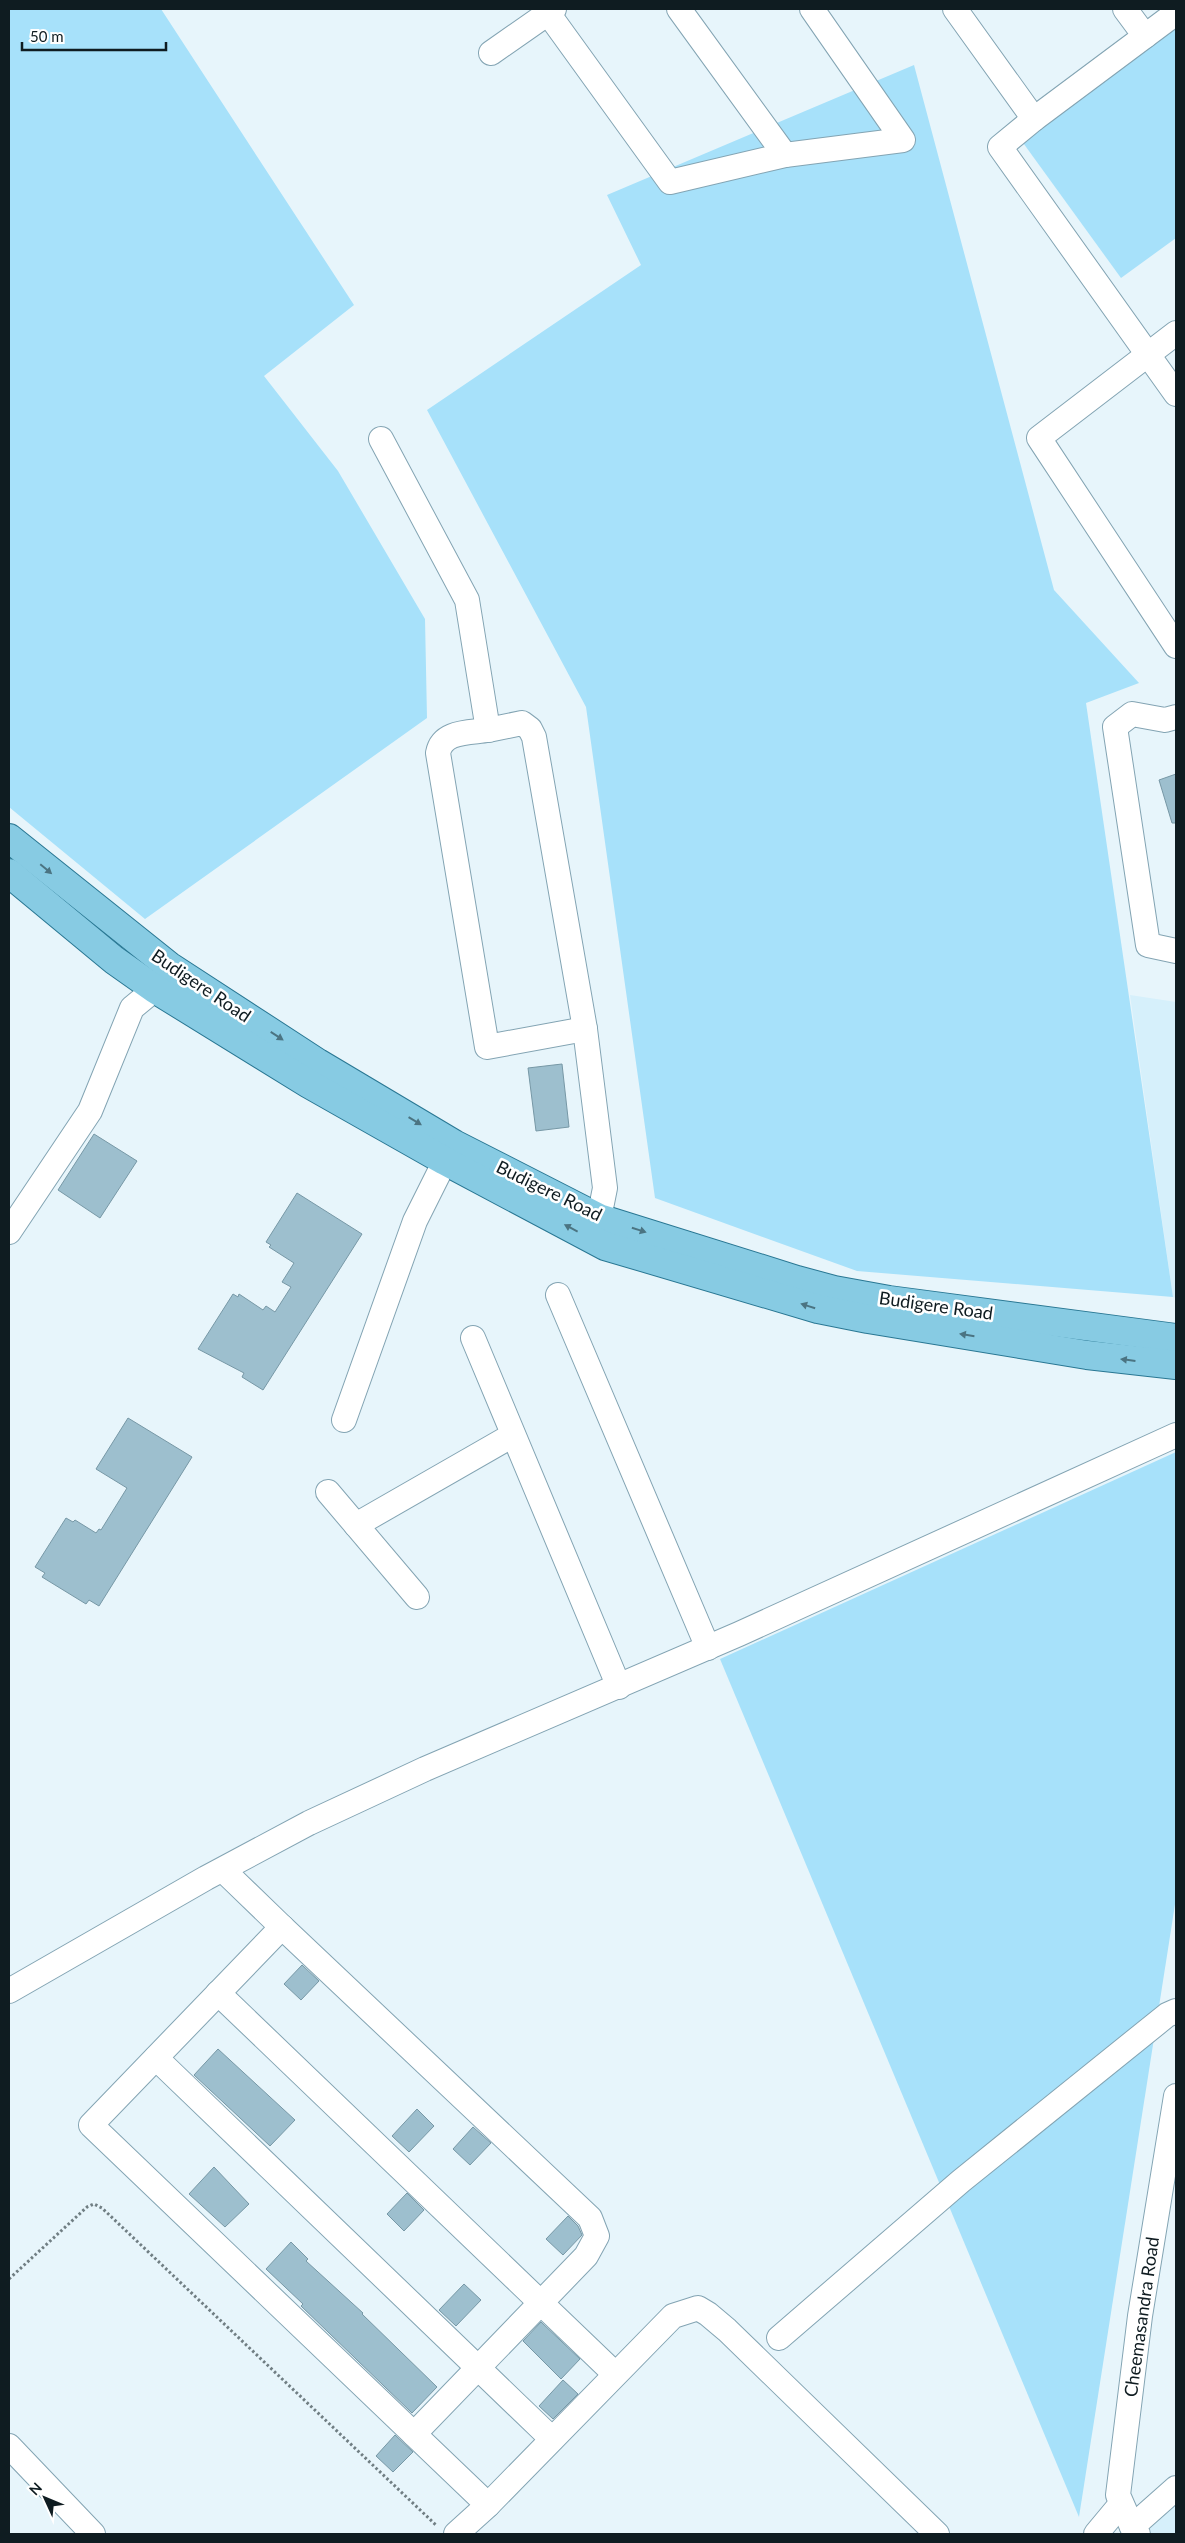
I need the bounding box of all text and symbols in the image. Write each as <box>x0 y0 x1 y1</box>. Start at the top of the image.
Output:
scale bar <box>22 20 166 52</box>
text: 50 m <box>30 27 64 45</box>
one-way arrow <box>40 863 52 874</box>
street label: Budigere Road <box>148 944 255 1026</box>
one-way arrow <box>270 1031 283 1041</box>
one-way arrow <box>409 1116 422 1125</box>
street label: Budigere Road <box>493 1155 606 1225</box>
one-way arrow <box>564 1223 577 1232</box>
one-way arrow <box>632 1227 647 1235</box>
street label: Budigere Road <box>878 1286 995 1324</box>
one-way arrow <box>800 1301 815 1309</box>
one-way arrow <box>959 1331 975 1339</box>
one-way arrow <box>1120 1356 1136 1364</box>
street label: Cheemasandra Road <box>1119 2235 1163 2398</box>
north arrow <box>20 2473 70 2523</box>
text: N <box>25 2479 45 2498</box>

